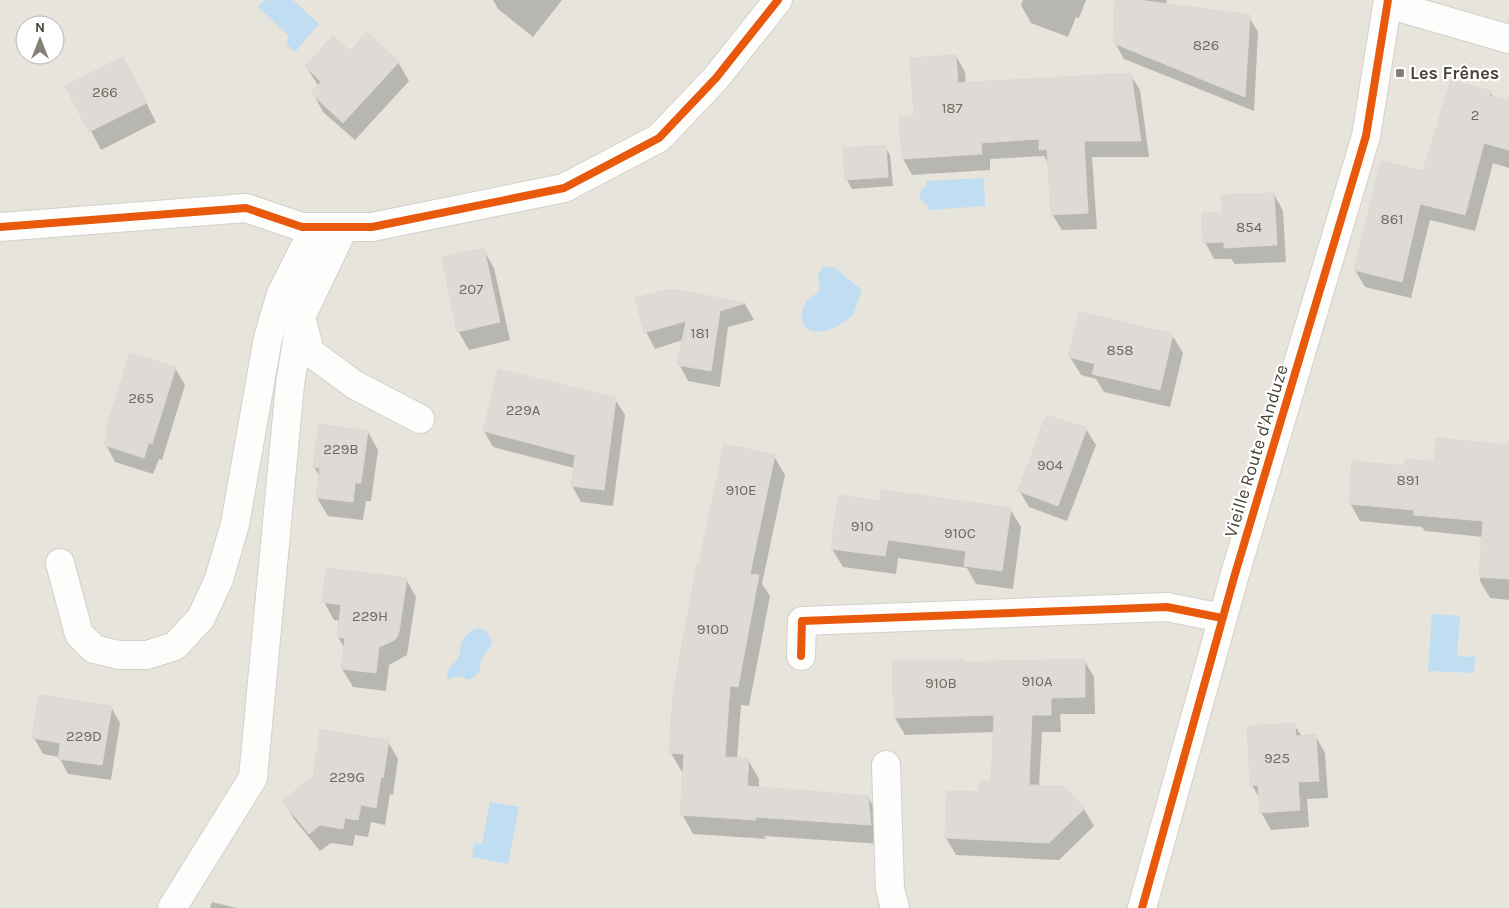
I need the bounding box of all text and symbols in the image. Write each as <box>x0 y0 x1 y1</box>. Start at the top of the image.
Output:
north arrow <box>15 15 65 65</box>
text: N <box>35 19 45 36</box>
house number: 826 <box>1193 36 1219 54</box>
place label: Les Frênes <box>1410 62 1499 84</box>
marker: Les Frênes <box>1394 67 1406 79</box>
house number: 266 <box>92 83 118 101</box>
house number: 187 <box>941 99 963 117</box>
house number: 2 <box>1471 106 1479 124</box>
house number: 861 <box>1381 210 1403 228</box>
house number: 854 <box>1236 218 1263 236</box>
house number: 207 <box>459 280 483 298</box>
house number: 181 <box>690 324 710 342</box>
house number: 858 <box>1107 341 1133 359</box>
street label: Vieille Route d'Anduze <box>1219 362 1293 540</box>
house number: 265 <box>128 389 154 407</box>
house number: 229A <box>506 401 541 419</box>
house number: 229B <box>323 440 359 458</box>
house number: 904 <box>1037 456 1064 474</box>
house number: 891 <box>1397 471 1419 489</box>
house number: 910E <box>726 481 757 499</box>
house number: 910 <box>851 517 873 535</box>
house number: 910C <box>944 524 976 542</box>
house number: 229H <box>352 607 388 625</box>
house number: 910D <box>697 620 729 638</box>
house number: 910A <box>1021 672 1053 690</box>
house number: 910B <box>925 674 957 692</box>
house number: 229D <box>66 727 102 745</box>
house number: 925 <box>1264 749 1290 767</box>
house number: 229G <box>329 768 365 786</box>

